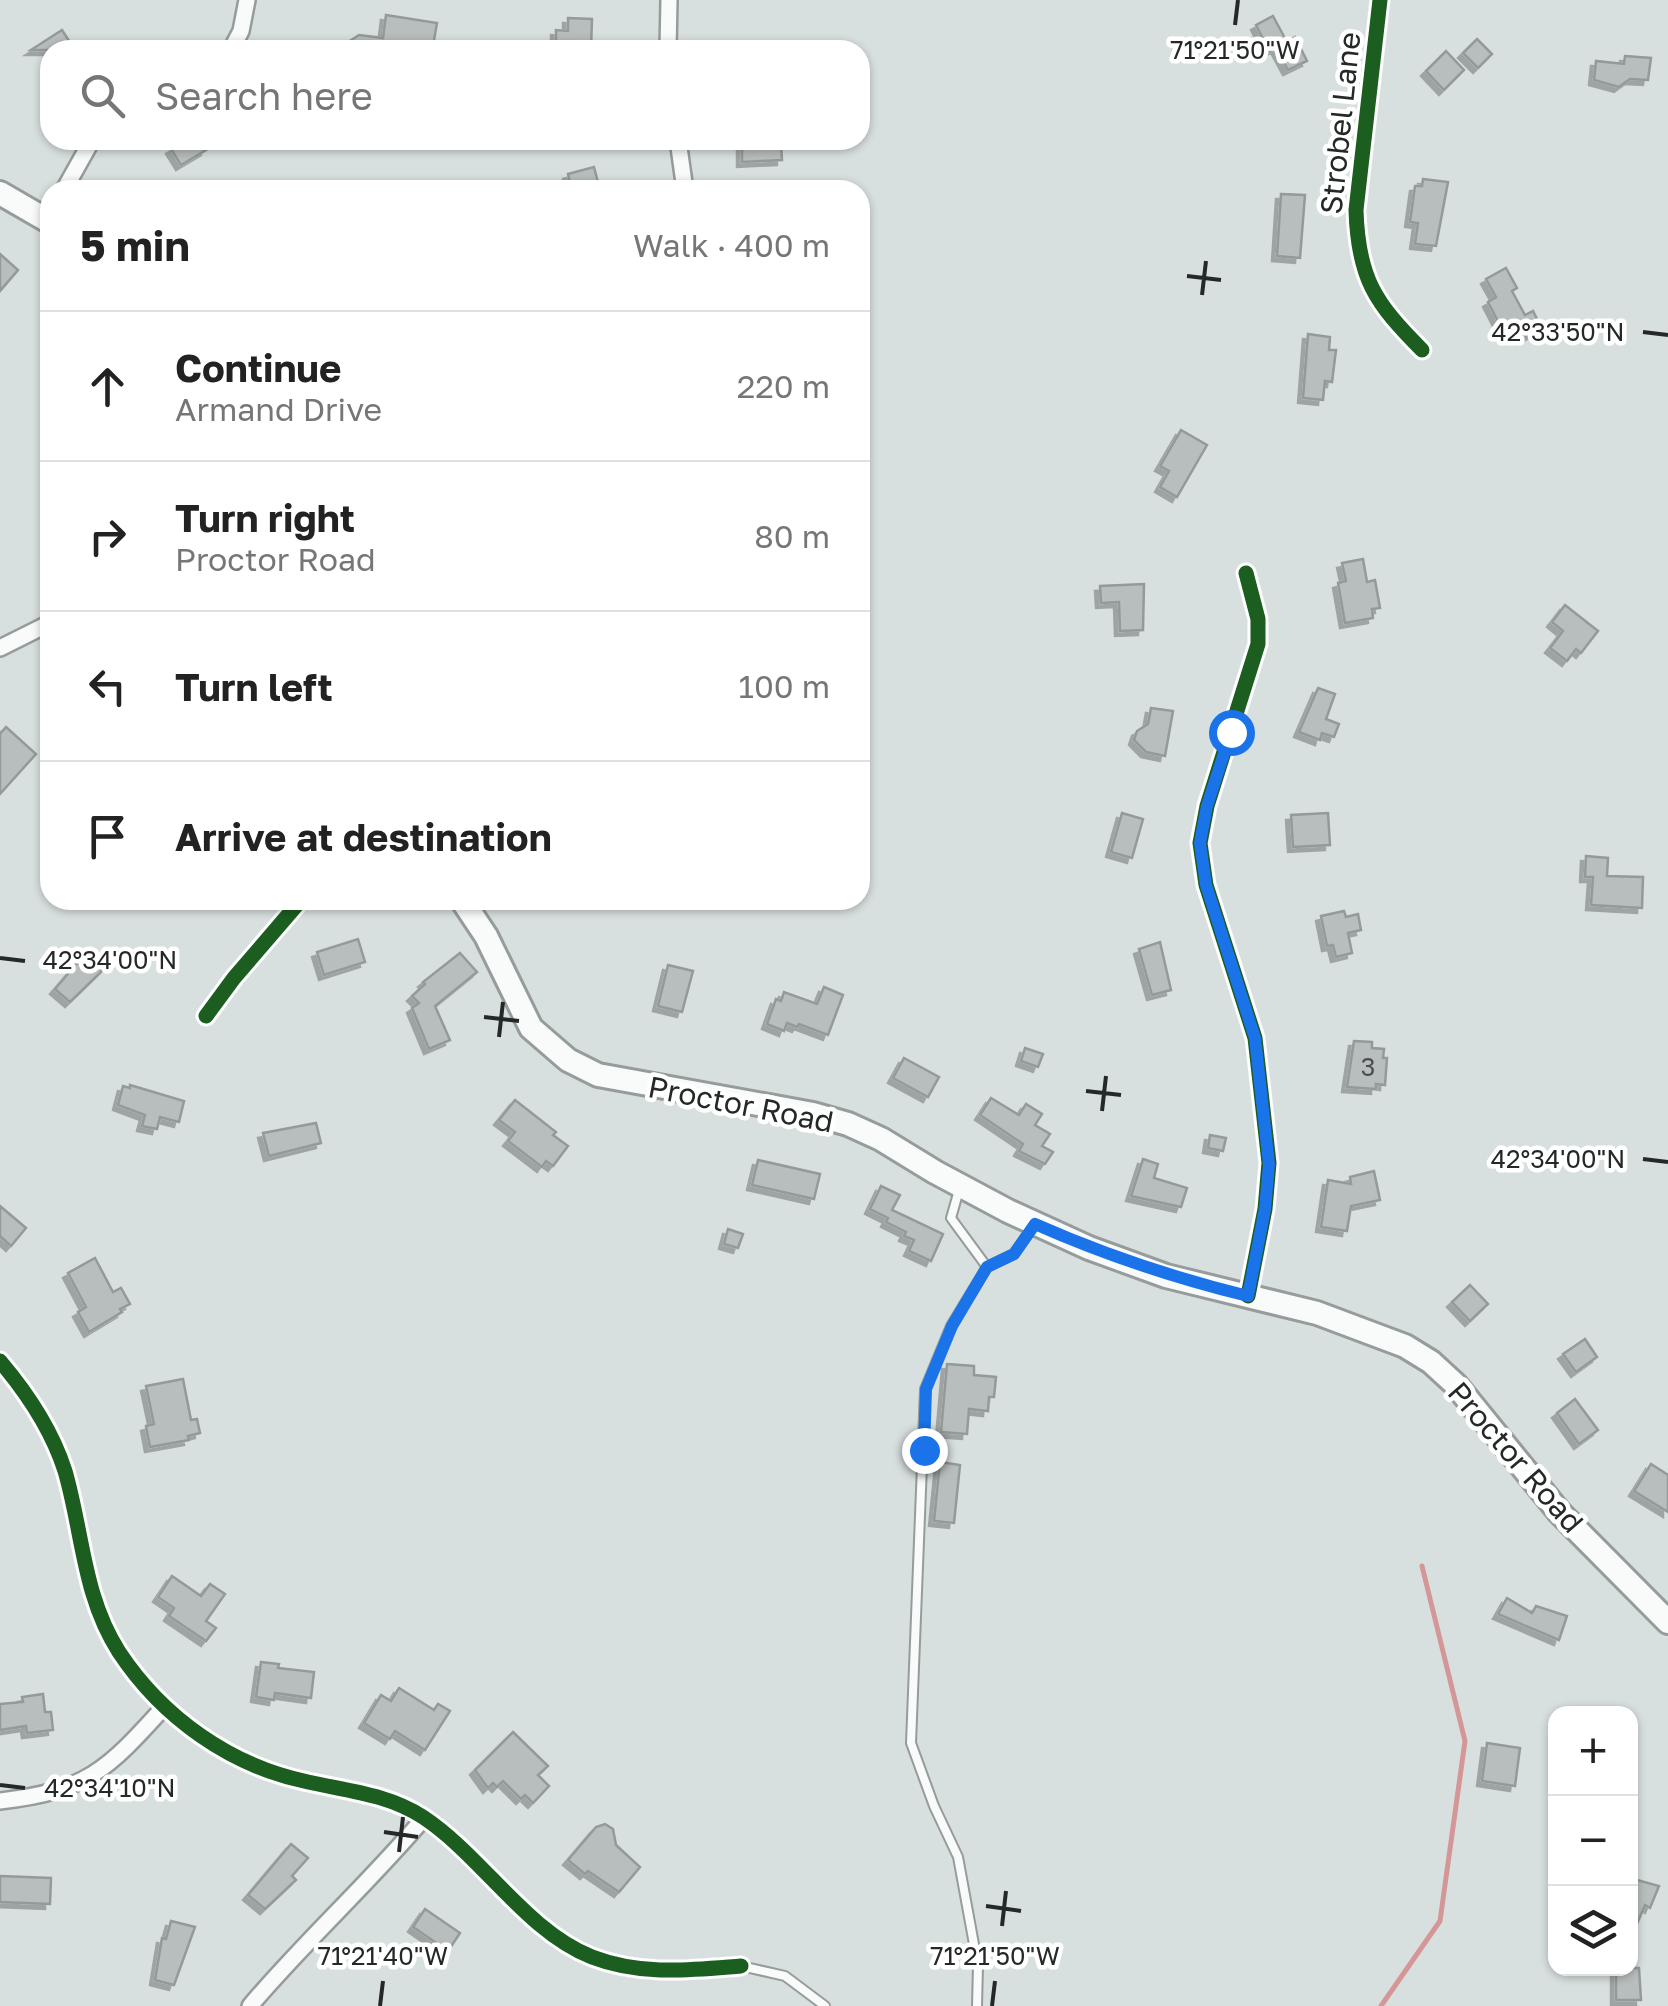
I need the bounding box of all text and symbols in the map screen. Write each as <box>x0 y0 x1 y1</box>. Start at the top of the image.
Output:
street label: Strobel Lane <box>1313 30 1367 216</box>
text: 71°21'50"W <box>1170 34 1300 65</box>
search box <box>40 40 870 150</box>
icon: search <box>75 68 130 123</box>
text: Search here <box>155 73 373 118</box>
text: 5 min <box>80 220 190 270</box>
text: Walk · 400 m <box>633 226 830 264</box>
text: 42°33'50"N <box>1491 316 1625 347</box>
text: Continue <box>175 345 341 390</box>
icon: ahead <box>80 359 135 414</box>
text: 220 m <box>737 367 830 405</box>
text: Armand Drive <box>175 390 382 428</box>
text: Turn right <box>175 495 355 540</box>
icon: right <box>80 509 135 564</box>
text: 80 m <box>754 517 830 555</box>
text: Proctor Road <box>175 540 376 578</box>
icon: left <box>80 659 135 714</box>
text: Turn left <box>175 664 333 709</box>
text: 100 m <box>738 667 830 705</box>
route start <box>1209 710 1255 756</box>
icon: arrive <box>80 809 135 864</box>
text: Arrive at destination <box>175 814 552 859</box>
text: 42°34'00"N <box>43 944 177 975</box>
house number: 3 <box>1361 1051 1375 1082</box>
street label: Proctor Road <box>645 1068 837 1140</box>
text: 42°34'00"N <box>1491 1143 1625 1174</box>
street label: Proctor Road <box>1441 1374 1591 1540</box>
route end <box>902 1428 948 1474</box>
map controls <box>1548 1706 1638 1976</box>
button: + <box>1548 1706 1638 1796</box>
text: 42°34'10"N <box>44 1772 176 1803</box>
button: − <box>1548 1796 1638 1886</box>
button: layers <box>1548 1886 1638 1976</box>
text: 71°21'40"W <box>318 1940 448 1971</box>
text: 71°21'50"W <box>930 1940 1060 1971</box>

